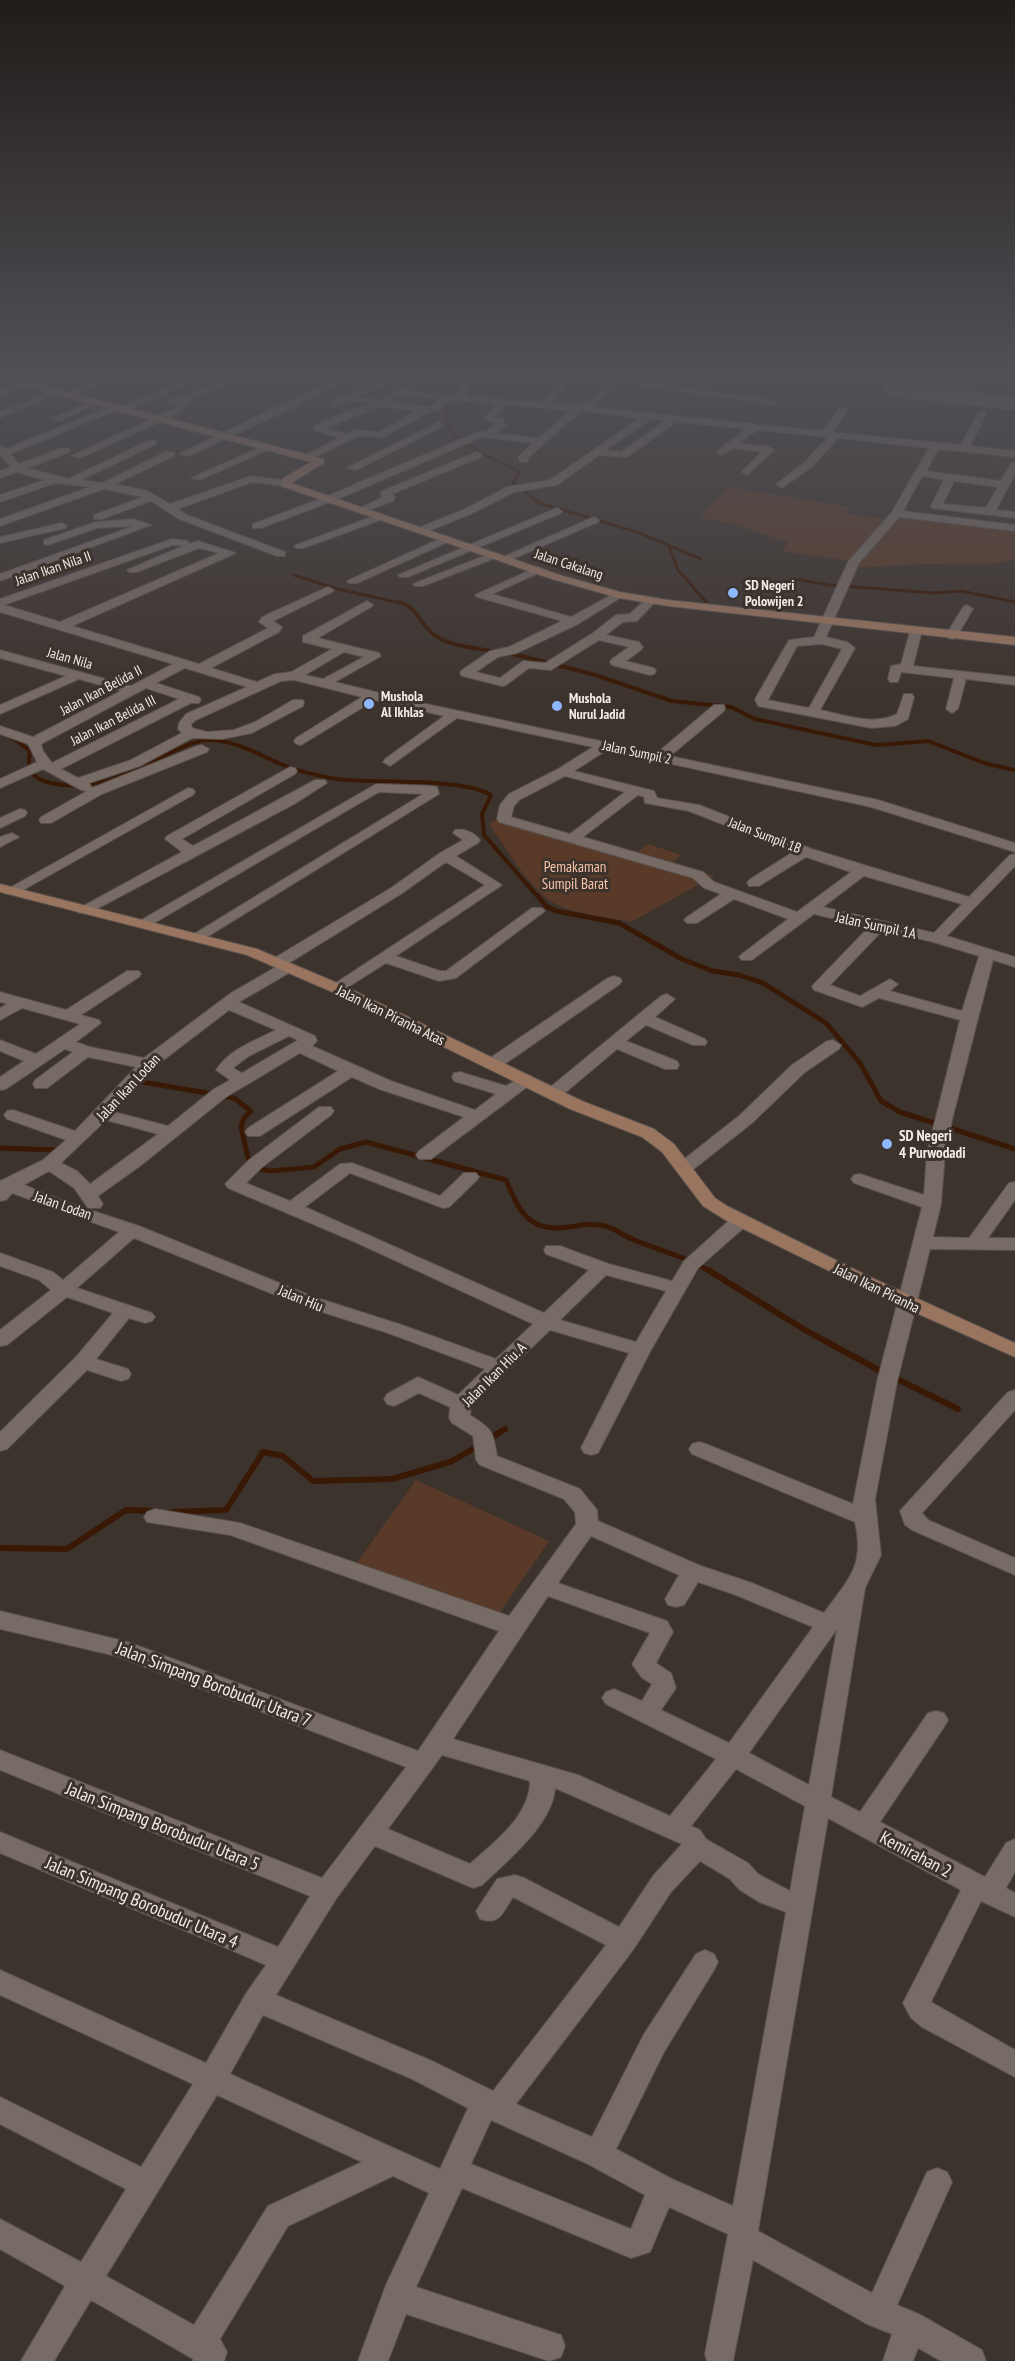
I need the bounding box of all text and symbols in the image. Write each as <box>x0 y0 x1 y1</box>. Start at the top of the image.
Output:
street label: Jalan Cakalang <box>532 544 605 584</box>
street label: Jalan Ikan Nila II <box>12 547 93 590</box>
place label: SD Negeri Polowijen 2 <box>745 576 804 610</box>
marker: SD Negeri Polowijen 2 <box>726 586 740 600</box>
street label: Jalan Nila <box>44 643 95 673</box>
street label: Jalan Ikan Belida II <box>56 661 145 720</box>
place label: Mushola Al Ikhlas <box>380 687 424 721</box>
place label: Mushola Nurul Jadid <box>569 689 625 723</box>
street label: Jalan Ikan Belida III <box>66 691 159 750</box>
marker: Mushola Al Ikhlas <box>362 697 376 711</box>
marker: Mushola Nurul Jadid <box>550 699 564 713</box>
street label: Jalan Sumpil 2 <box>600 736 673 768</box>
street label: Jalan Sumpil 1B <box>725 813 804 857</box>
park label: Pemakaman Sumpil Barat <box>542 857 608 893</box>
street label: Jalan Sumpil 1A <box>833 907 919 943</box>
street label: Jalan Ikan Piranha Atas <box>333 980 448 1049</box>
street label: Jalan Ikan Lodan <box>91 1049 164 1125</box>
place label: SD Negeri 4 Purwodadi <box>899 1126 966 1162</box>
marker: SD Negeri 4 Purwodadi <box>880 1137 894 1151</box>
street label: Jalan Lodan <box>31 1186 94 1224</box>
street label: Jalan Ikan Piranha <box>830 1259 923 1317</box>
street label: Jalan Hiu <box>275 1280 326 1316</box>
street label: Jalan Ikan Hiu. A <box>457 1337 531 1411</box>
street label: Jalan Simpang Borobudur Utara 7 <box>112 1636 315 1732</box>
street label: Jalan Simpang Borobudur Utara 5 <box>62 1776 263 1875</box>
street label: Kemirahan 2 <box>876 1825 956 1883</box>
street label: Jalan Simpang Borobudur Utara 4 <box>41 1851 242 1953</box>

